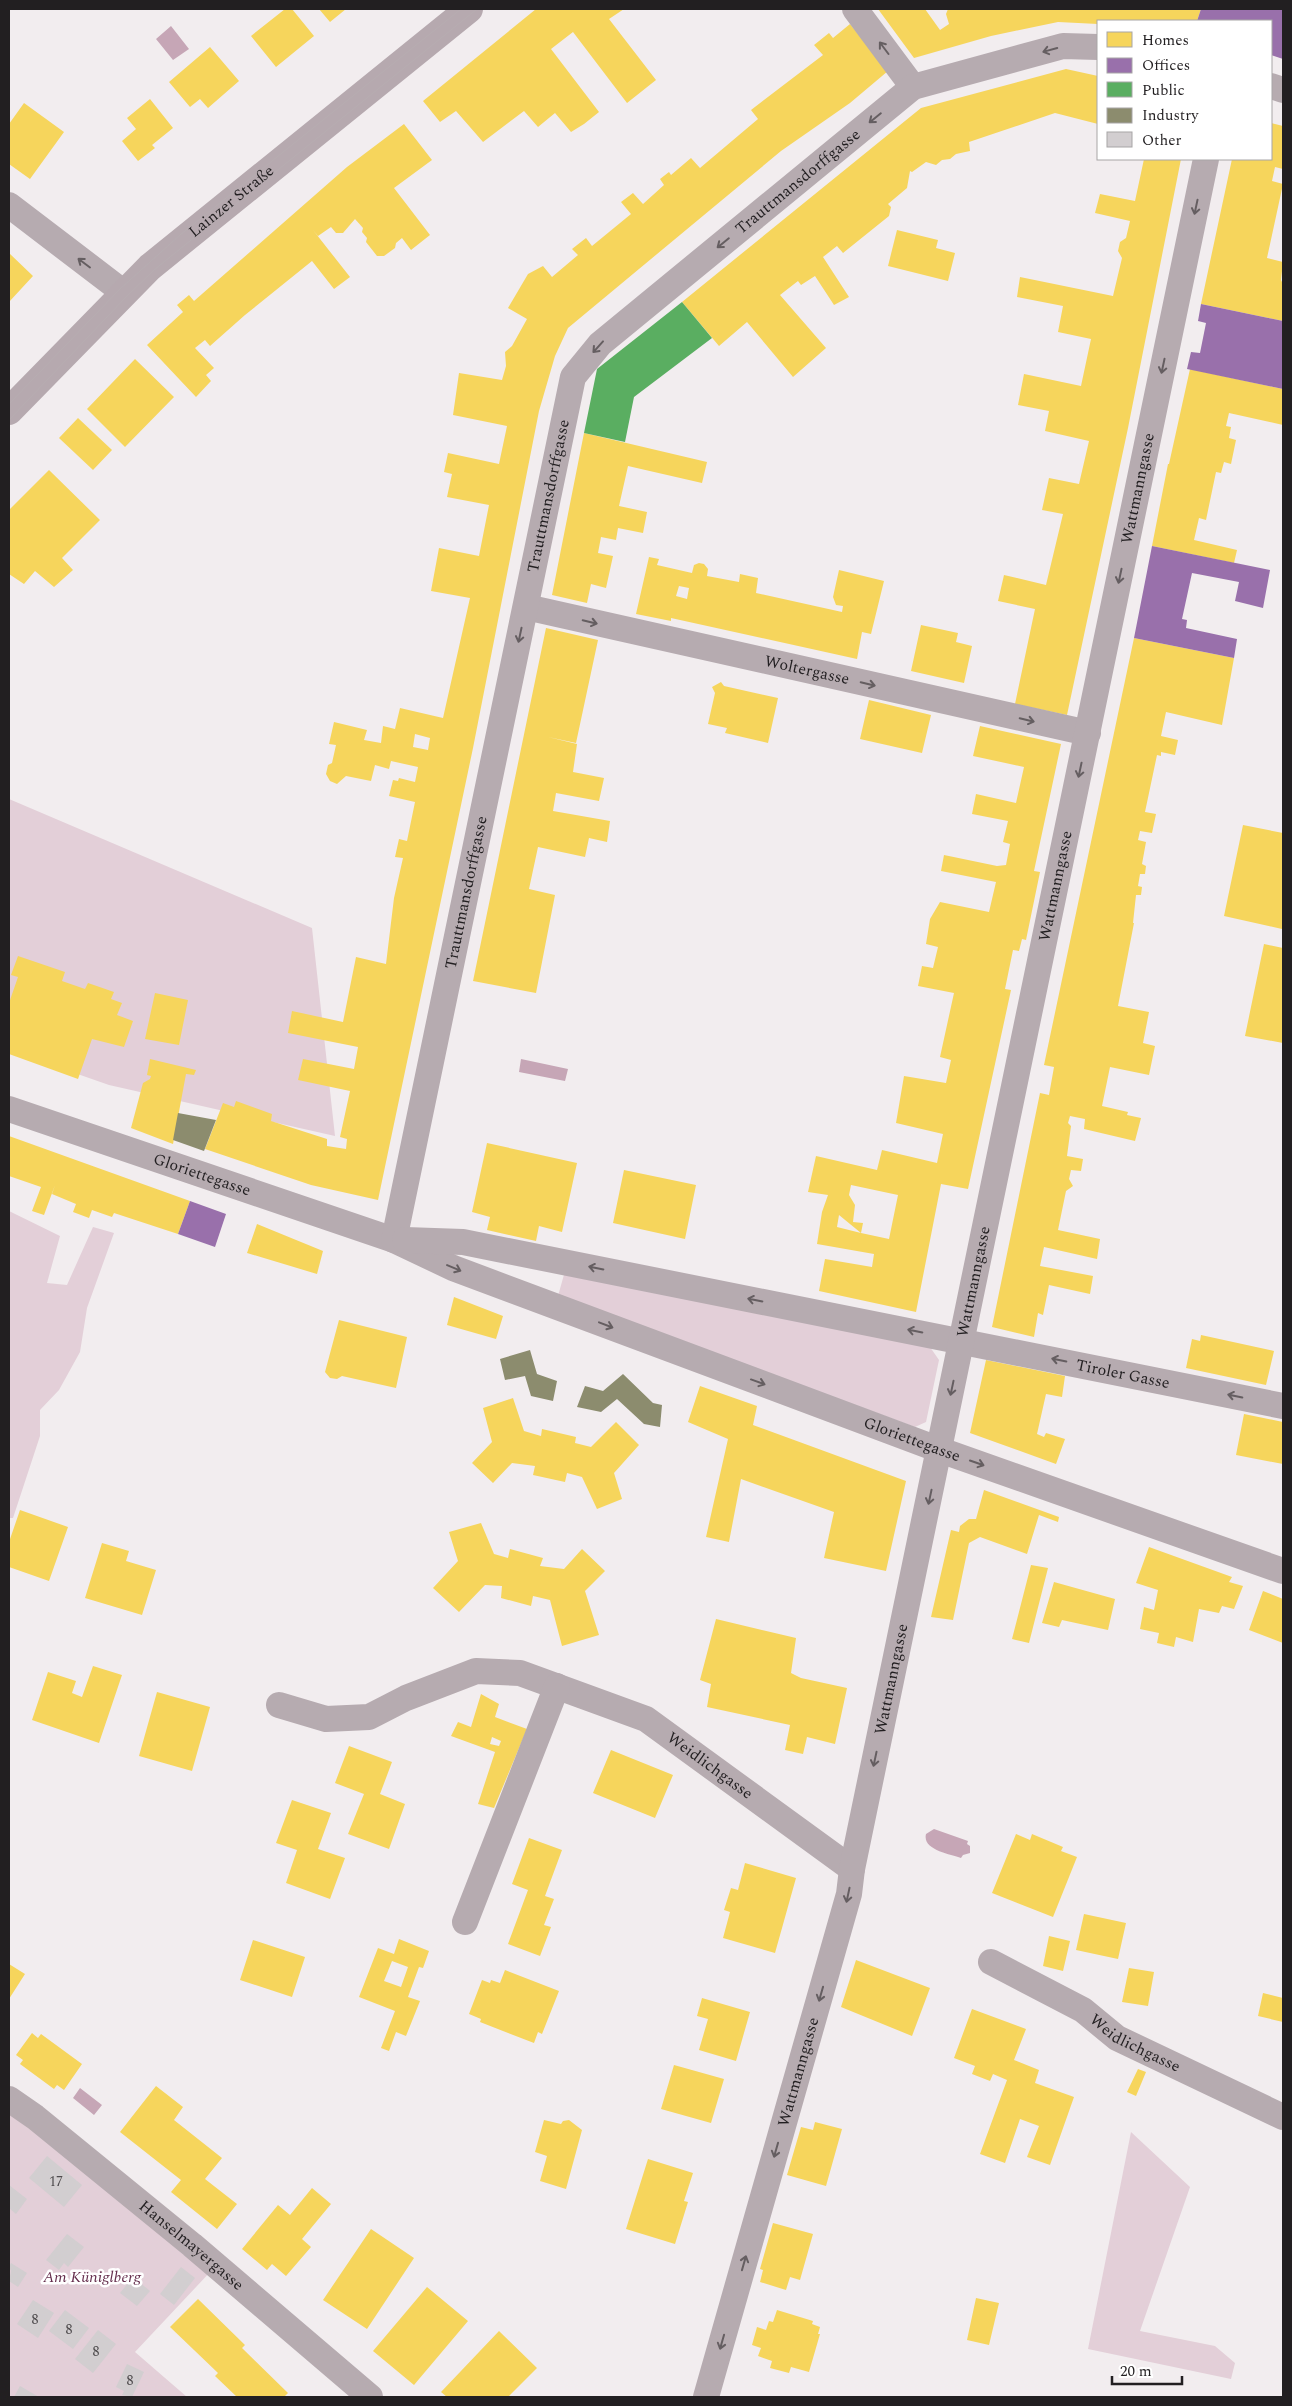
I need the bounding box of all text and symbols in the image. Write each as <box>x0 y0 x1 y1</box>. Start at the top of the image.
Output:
legend <box>1097 20 1272 160</box>
text: Homes <box>1142 29 1189 52</box>
one-way arrow <box>879 41 889 55</box>
one-way arrow <box>1042 45 1058 55</box>
text: Offices <box>1142 54 1190 77</box>
text: Public <box>1142 79 1185 102</box>
text: Industry <box>1142 104 1199 127</box>
one-way arrow <box>869 112 882 123</box>
street label: Trauttmansdorffgasse <box>730 123 866 240</box>
text: Other <box>1142 129 1181 152</box>
street label: Lainzer Straße <box>183 159 279 243</box>
one-way arrow <box>1191 198 1200 214</box>
one-way arrow <box>717 237 730 248</box>
one-way arrow <box>78 257 91 268</box>
one-way arrow <box>592 340 604 353</box>
one-way arrow <box>1158 357 1167 373</box>
street label: Trauttmansdorffgasse <box>521 417 576 575</box>
street label: Wattmanngasse <box>1115 431 1161 546</box>
one-way arrow <box>1115 568 1124 584</box>
one-way arrow <box>582 618 598 627</box>
one-way arrow <box>515 626 524 642</box>
street label: Woltergasse <box>762 649 852 691</box>
one-way arrow <box>860 680 876 689</box>
one-way arrow <box>1019 716 1035 725</box>
one-way arrow <box>1075 761 1084 777</box>
street label: Trauttmansdorffgasse <box>439 814 494 971</box>
street label: Wattmanngasse <box>1032 828 1079 944</box>
street label: Gloriettegasse <box>150 1147 254 1202</box>
street label: Wattmanngasse <box>950 1224 997 1339</box>
one-way arrow <box>588 1263 604 1273</box>
one-way arrow <box>446 1264 461 1273</box>
one-way arrow <box>748 1294 764 1304</box>
one-way arrow <box>598 1321 614 1330</box>
one-way arrow <box>907 1326 923 1335</box>
street label: Tiroler Gasse <box>1074 1353 1172 1395</box>
one-way arrow <box>1052 1355 1068 1364</box>
one-way arrow <box>750 1378 766 1387</box>
one-way arrow <box>947 1380 957 1396</box>
one-way arrow <box>1228 1391 1244 1400</box>
street label: Gloriettegasse <box>860 1410 964 1468</box>
one-way arrow <box>968 1459 984 1468</box>
one-way arrow <box>924 1489 934 1505</box>
street label: Wattmanngasse <box>868 1622 914 1737</box>
street label: Weidlichgasse <box>662 1726 758 1805</box>
one-way arrow <box>870 1751 879 1767</box>
one-way arrow <box>843 1887 852 1903</box>
one-way arrow <box>815 1986 825 2002</box>
street label: Weidlichgasse <box>1084 2008 1184 2078</box>
street label: Wattmanngasse <box>771 2014 825 2129</box>
one-way arrow <box>771 2142 781 2158</box>
house number: 17 <box>49 2171 63 2192</box>
street label: Hanselmayergasse <box>134 2194 249 2296</box>
one-way arrow <box>740 2255 750 2271</box>
park label: Am Küniglberg <box>42 2265 142 2289</box>
house number: 8 <box>32 2309 39 2330</box>
house number: 8 <box>66 2319 73 2340</box>
one-way arrow <box>716 2334 726 2350</box>
house number: 8 <box>93 2341 100 2362</box>
scale bar <box>1112 2354 1182 2386</box>
text: 20 m <box>1120 2360 1152 2383</box>
house number: 8 <box>127 2370 134 2391</box>

